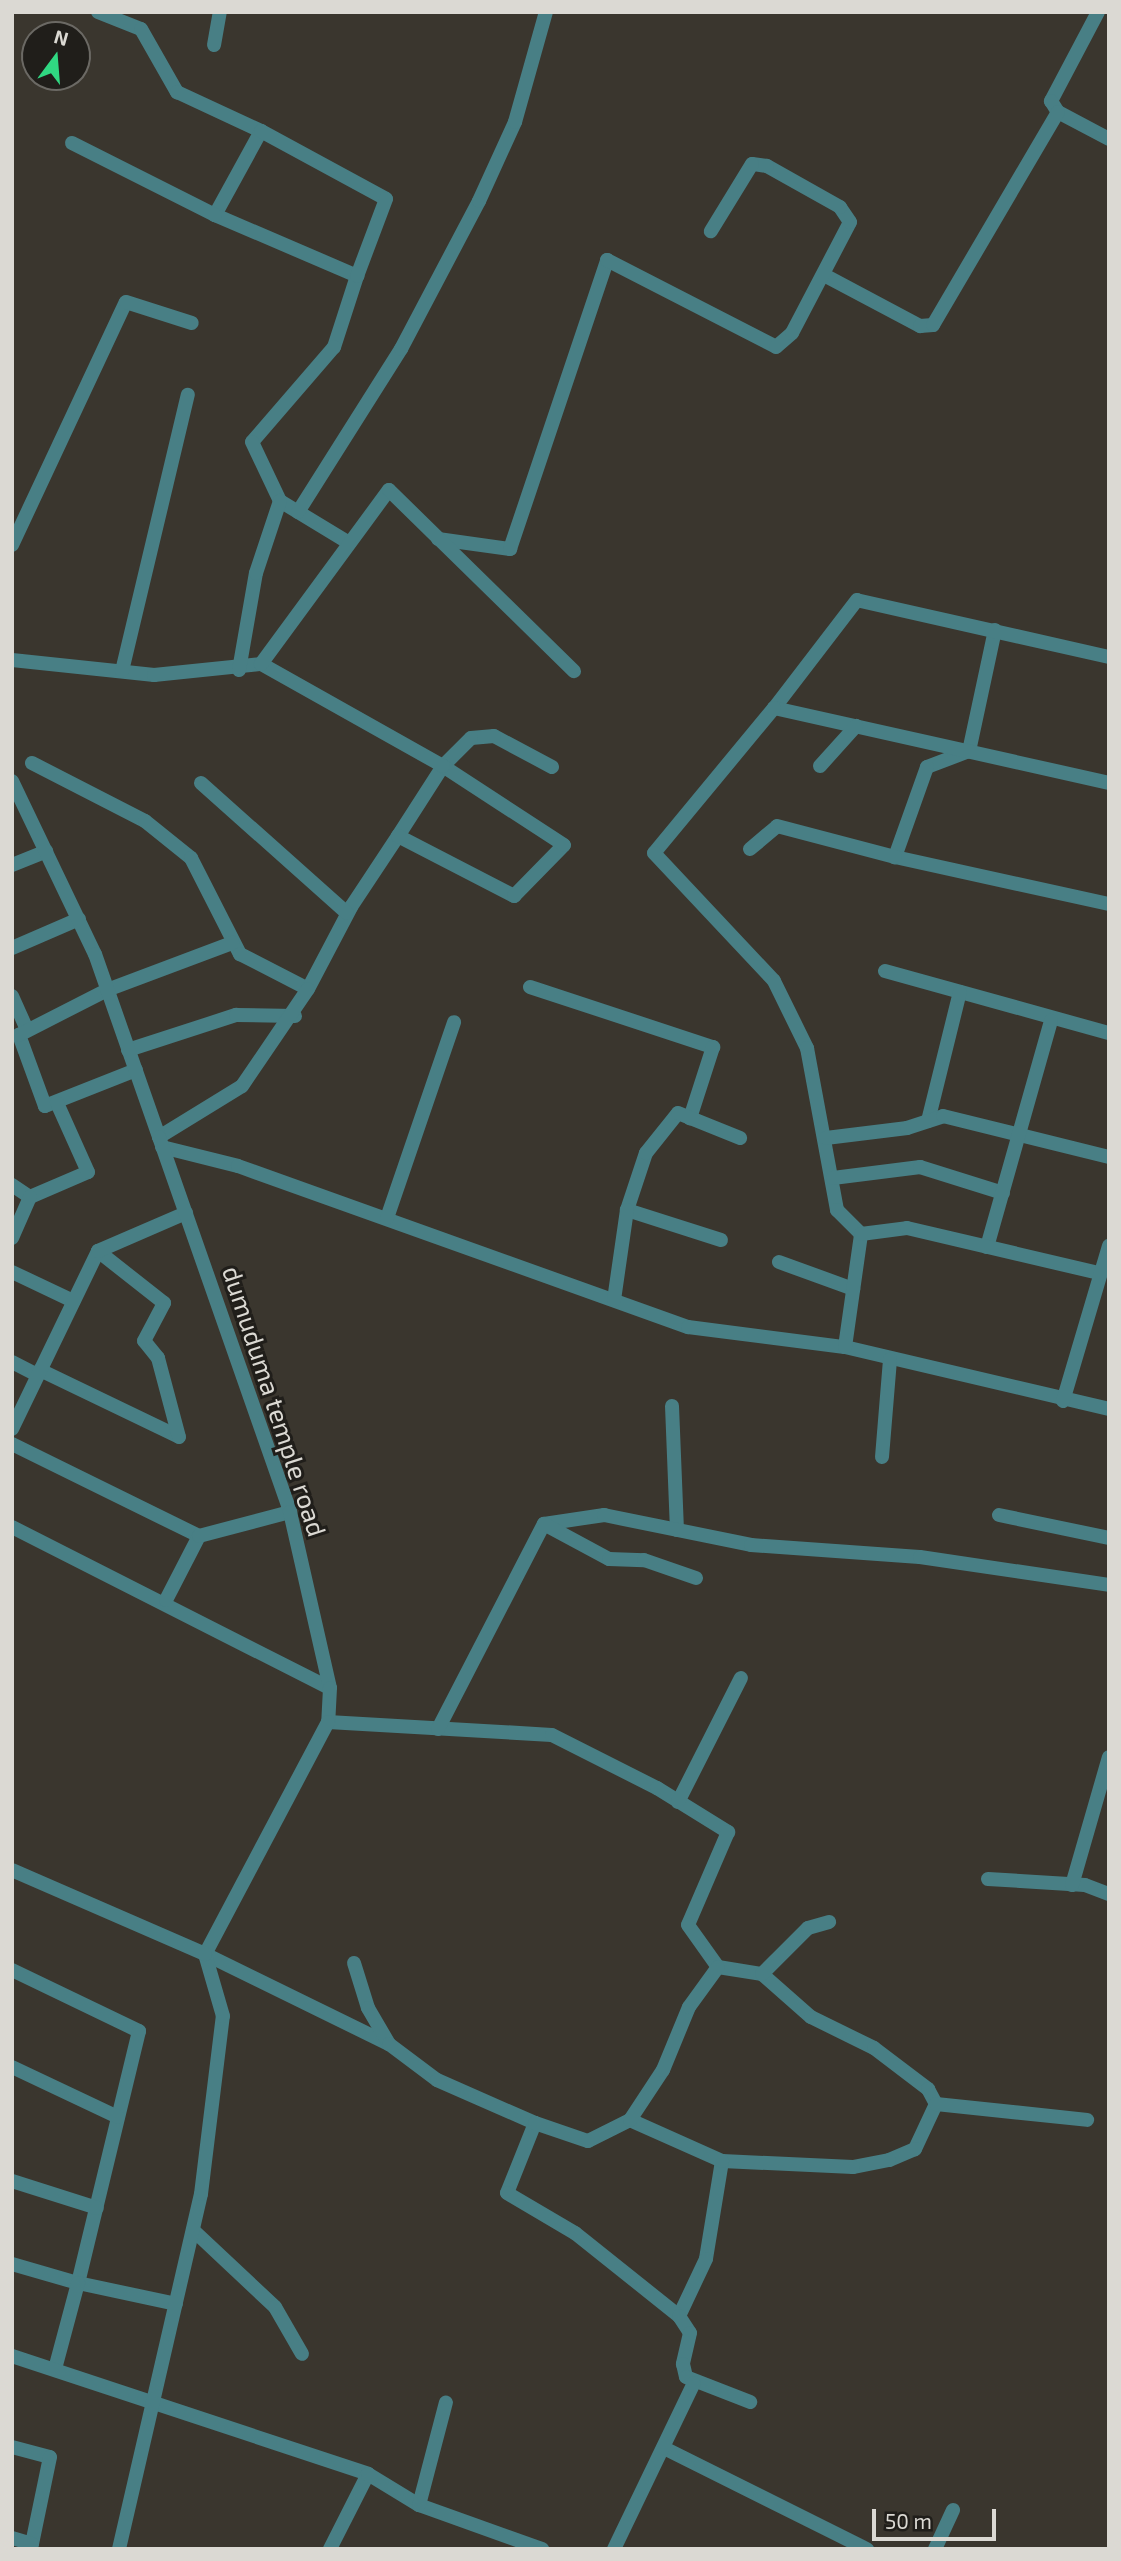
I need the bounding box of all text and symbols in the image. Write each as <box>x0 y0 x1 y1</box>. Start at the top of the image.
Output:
north arrow <box>21 21 91 91</box>
text: N <box>52 24 71 50</box>
street label: dumuduma temple road <box>216 1262 334 1540</box>
scale bar <box>876 2494 1000 2538</box>
text: 50 m <box>885 2508 932 2533</box>

